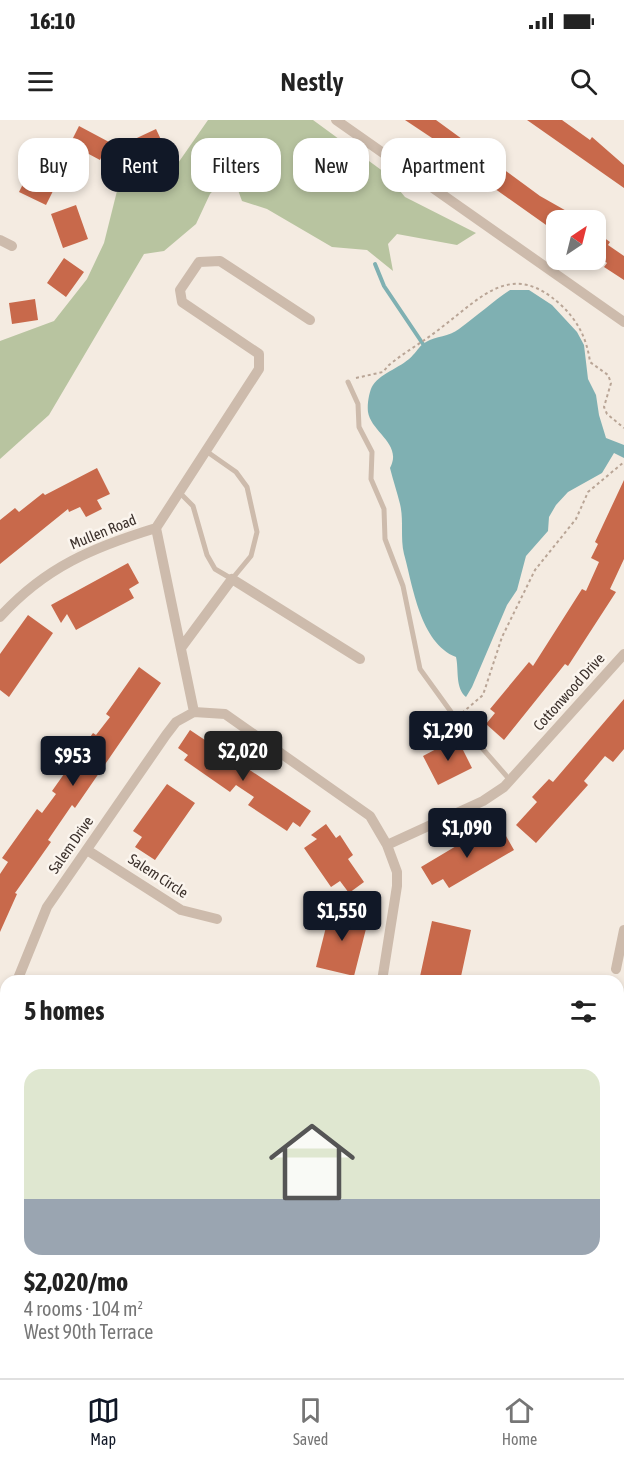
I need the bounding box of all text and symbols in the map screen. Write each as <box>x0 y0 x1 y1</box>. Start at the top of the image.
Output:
text: 16:10 <box>30 8 75 34</box>
icon: menu <box>24 65 57 98</box>
icon: search <box>567 65 600 98</box>
text: Nestly <box>280 66 344 97</box>
chip: Buy <box>18 138 89 192</box>
chip: Rent <box>101 138 179 192</box>
chip: Filters <box>191 138 281 192</box>
chip: New <box>293 138 369 192</box>
chip: Apartment <box>381 138 506 192</box>
north arrow <box>546 210 606 270</box>
map controls <box>546 210 606 270</box>
street label: Mullen Road <box>67 511 138 553</box>
street label: Cottonwood Drive <box>530 650 608 734</box>
pin: $1,290 <box>399 711 497 762</box>
text: $1,290 <box>423 719 473 742</box>
pin: $2,020 <box>194 731 292 782</box>
pin: $953 <box>37 736 109 787</box>
text: $2,020 <box>218 739 268 762</box>
text: $953 <box>55 744 91 767</box>
pin: $1,090 <box>418 808 516 859</box>
street label: Salem Drive <box>45 813 97 877</box>
text: $1,090 <box>442 816 492 839</box>
street label: Salem Circle <box>125 850 191 901</box>
pin: $1,550 <box>293 891 391 942</box>
text: $1,550 <box>317 899 367 922</box>
icon: filters <box>567 995 600 1028</box>
text: 5 homes <box>24 996 104 1026</box>
icon: home <box>258 1108 366 1216</box>
text: $2,020/mo <box>24 1267 128 1297</box>
text: 4 rooms · 104 m² <box>24 1297 143 1320</box>
text: West 90th Terrace <box>24 1320 153 1343</box>
tab: Map <box>87 1394 120 1448</box>
tab: Saved <box>293 1394 328 1448</box>
tab: Home <box>502 1394 537 1448</box>

